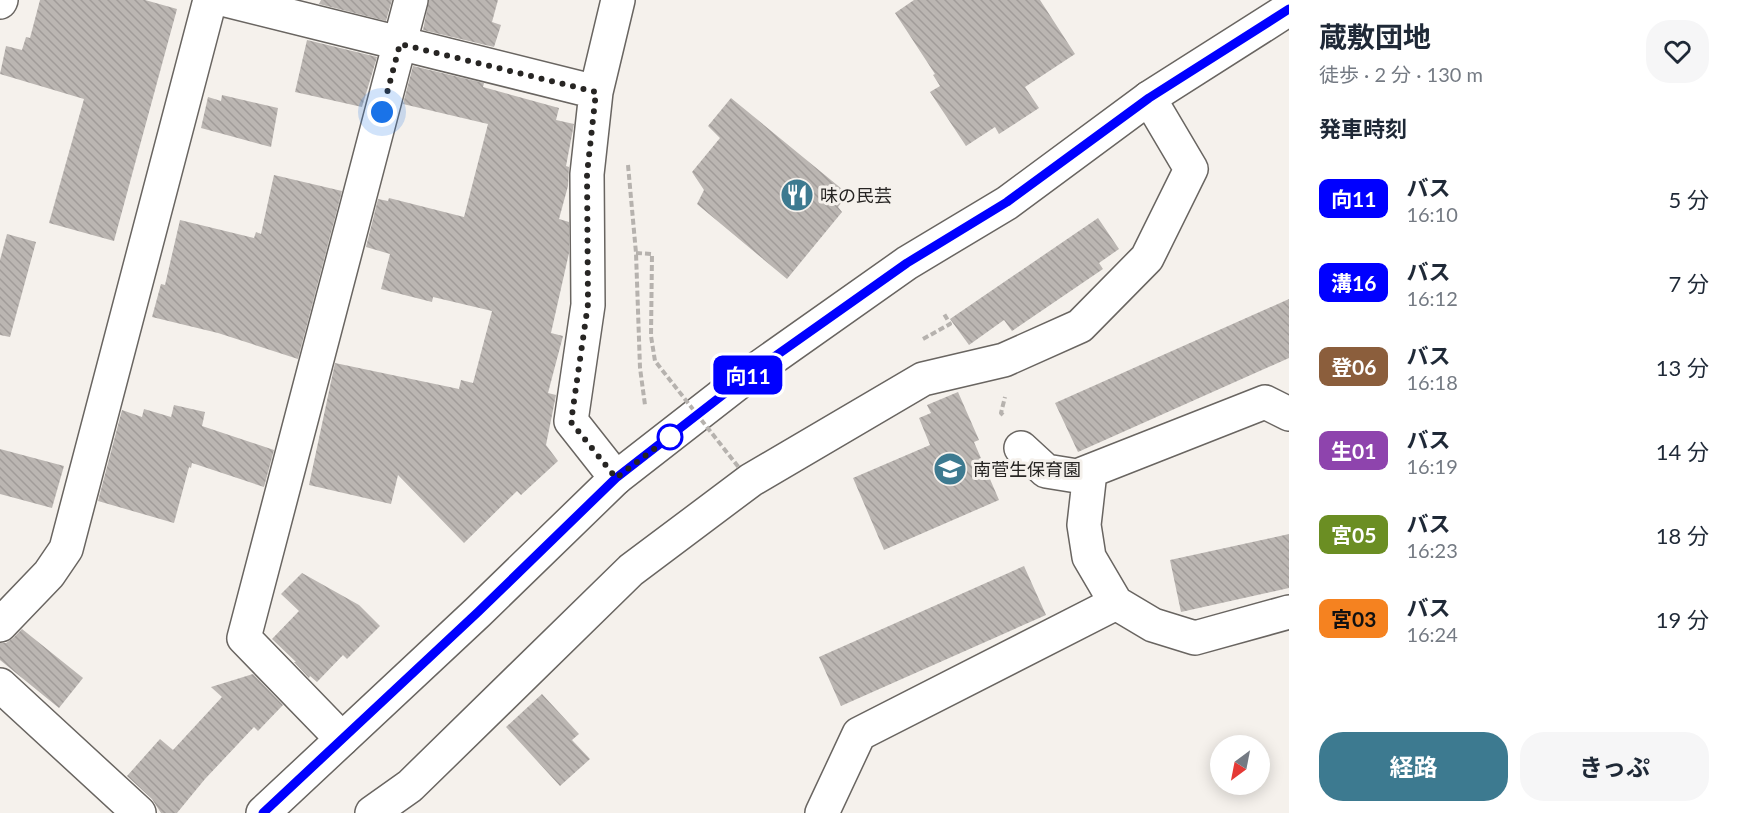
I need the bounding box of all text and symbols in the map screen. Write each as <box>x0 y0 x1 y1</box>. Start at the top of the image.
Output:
text: 蔵敷団地 <box>1319 19 1431 53</box>
button: heart <box>1646 20 1709 83</box>
text: 徒歩 · 2 分 · 130 m <box>1319 62 1483 86</box>
your location <box>367 97 397 127</box>
text: 発車時刻 <box>1319 115 1407 142</box>
text: バス <box>1406 174 1450 201</box>
restaurant icon: 味の民芸 <box>779 177 815 213</box>
place label: 味の民芸 <box>820 184 892 206</box>
text: 向11 <box>1331 186 1376 211</box>
text: 5 分 <box>1669 186 1709 213</box>
text: 16:10 <box>1406 202 1458 226</box>
text: バス <box>1406 258 1450 285</box>
text: 溝16 <box>1331 270 1376 295</box>
text: 7 分 <box>1669 270 1709 297</box>
text: 16:12 <box>1406 286 1458 310</box>
text: バス <box>1406 342 1450 369</box>
text: 登06 <box>1331 354 1376 379</box>
text: 13 分 <box>1656 354 1709 381</box>
line badge: 向11 <box>714 356 783 394</box>
text: 向11 <box>725 363 771 388</box>
text: 16:18 <box>1406 370 1458 394</box>
unlabelled marker <box>657 424 683 450</box>
text: バス <box>1406 426 1450 453</box>
text: 生01 <box>1331 438 1376 463</box>
text: 14 分 <box>1656 438 1709 465</box>
school or university icon: 南菅生保育園 <box>932 451 968 487</box>
text: 16:19 <box>1406 454 1458 478</box>
place label: 南菅生保育園 <box>973 458 1081 480</box>
text: バス <box>1406 510 1450 537</box>
text: 宮05 <box>1331 522 1376 547</box>
text: 18 分 <box>1656 522 1709 549</box>
text: 16:23 <box>1406 538 1458 562</box>
text: バス <box>1406 594 1450 621</box>
text: 宮03 <box>1331 606 1376 631</box>
text: 19 分 <box>1656 606 1709 633</box>
text: 16:24 <box>1406 622 1458 646</box>
button: 経路 <box>1319 732 1508 801</box>
button: きっぷ <box>1520 732 1709 801</box>
north arrow <box>1210 735 1270 795</box>
map controls <box>1210 735 1270 795</box>

